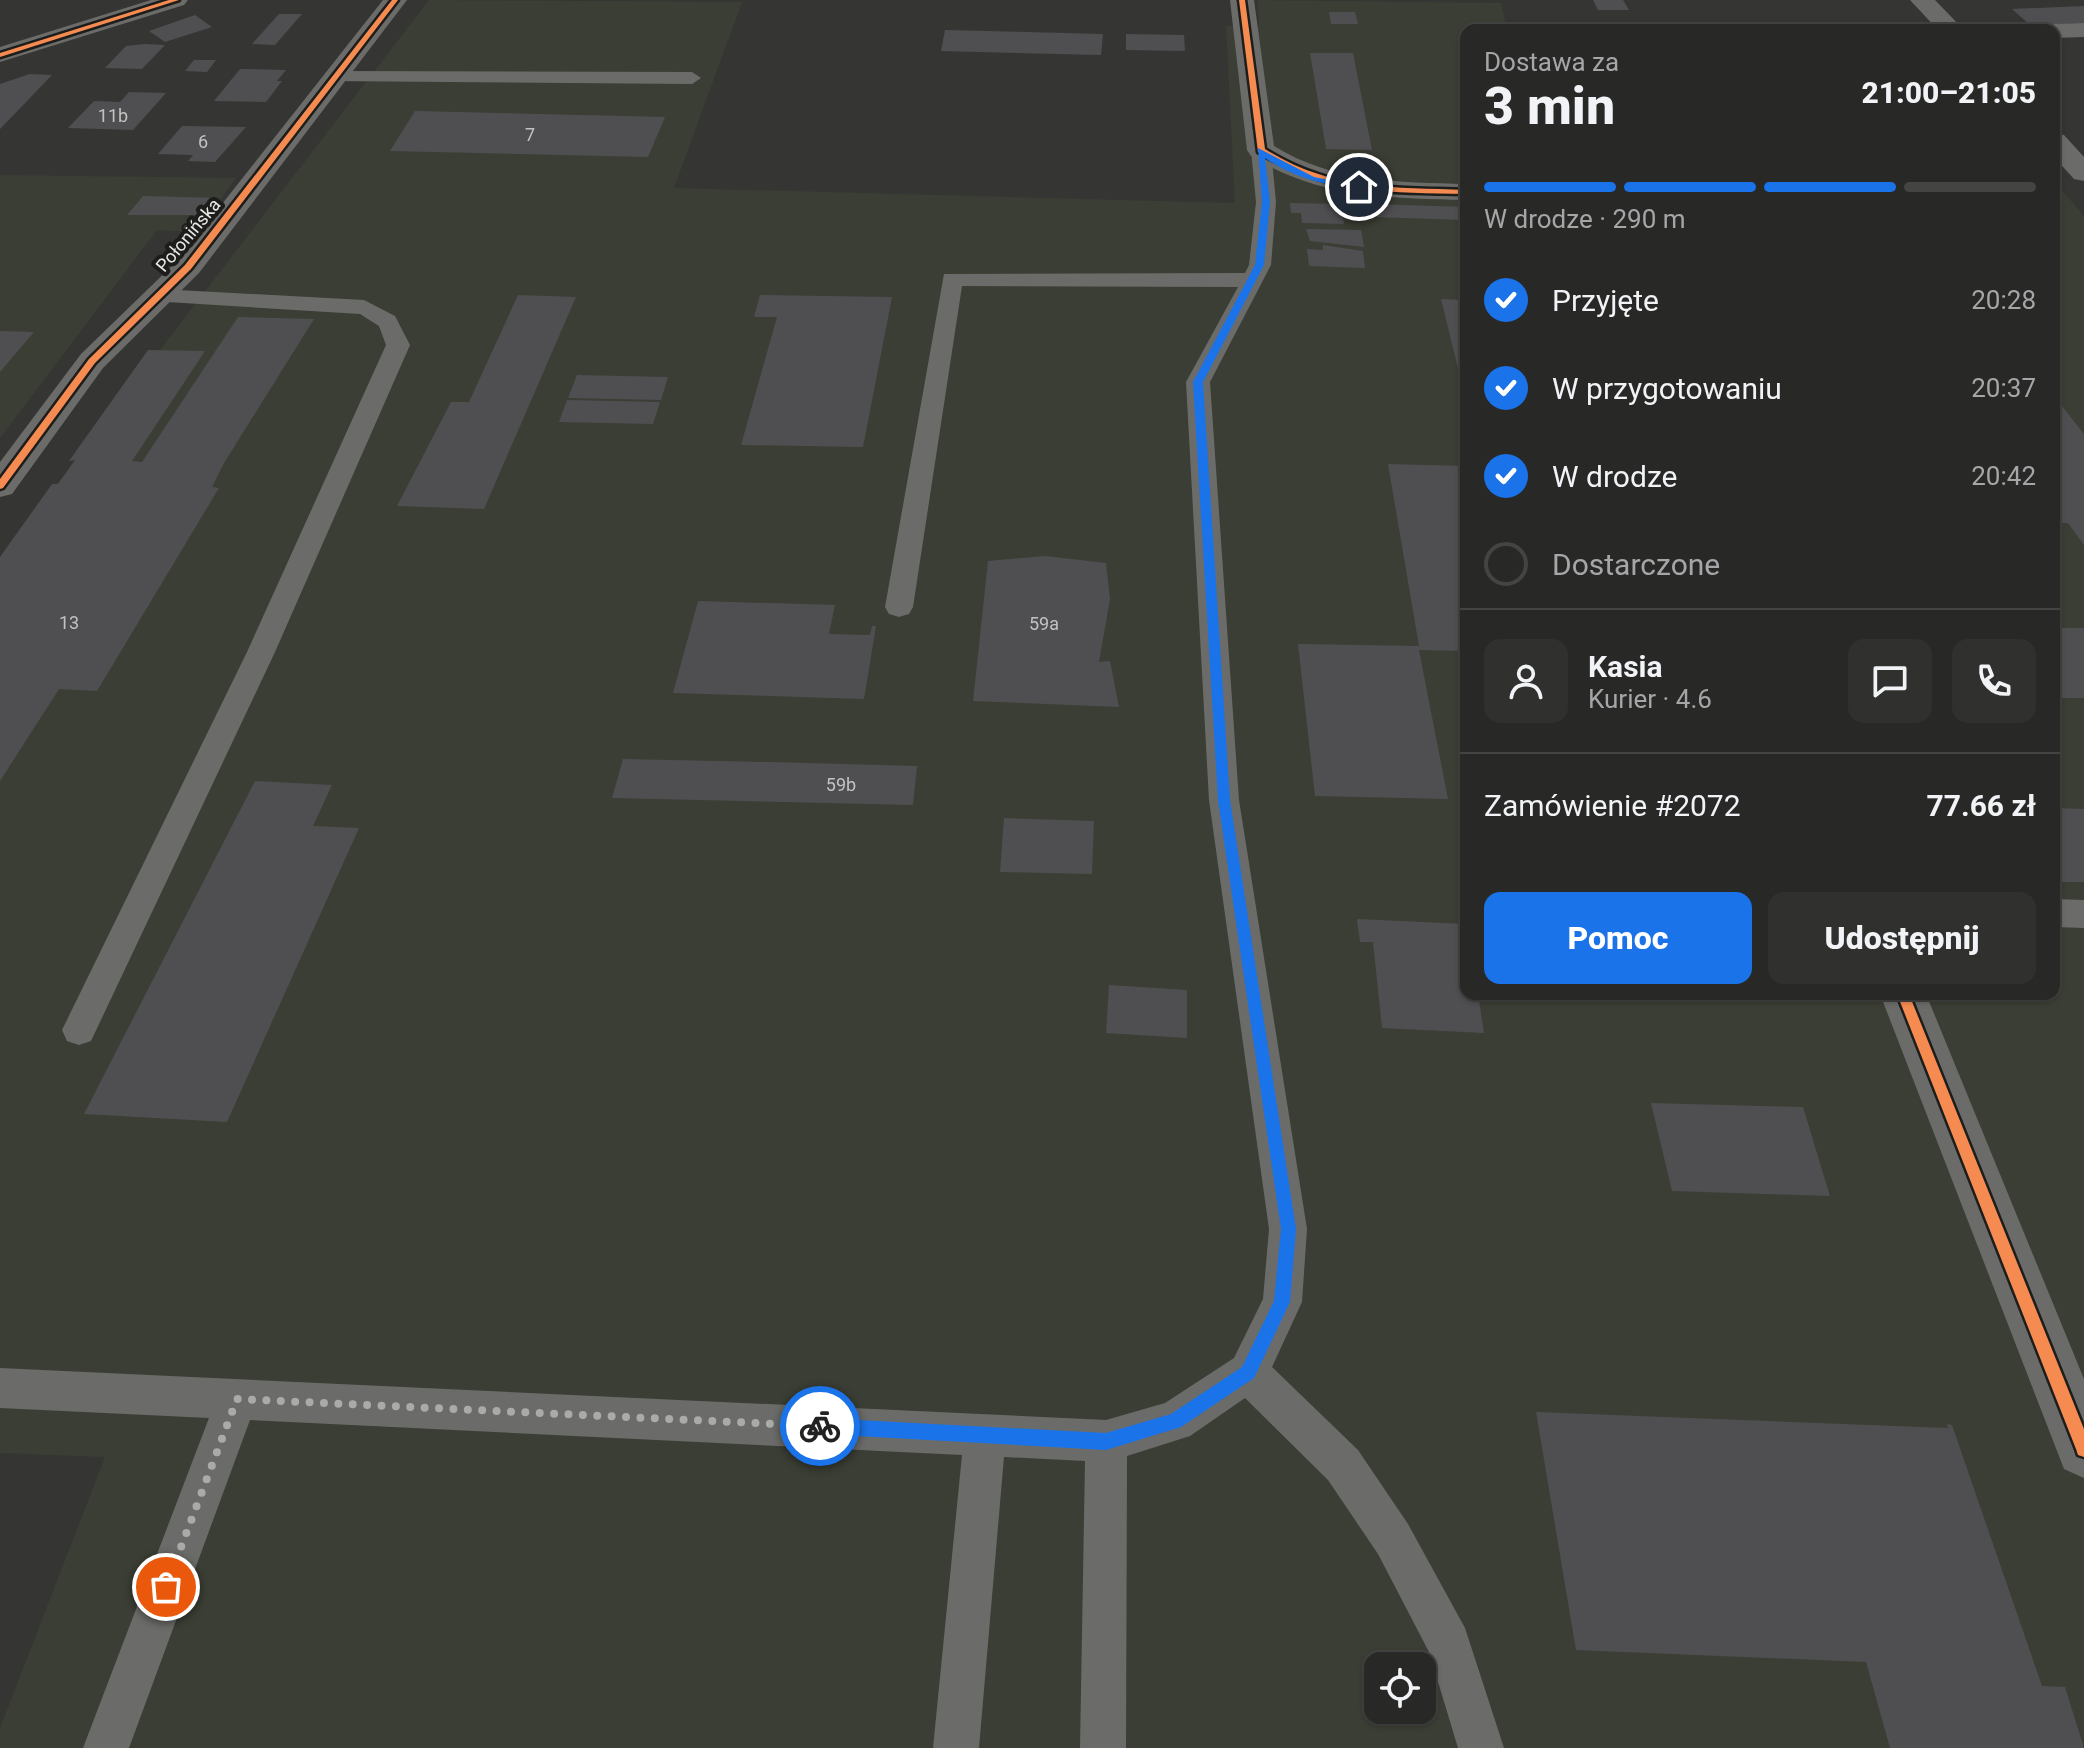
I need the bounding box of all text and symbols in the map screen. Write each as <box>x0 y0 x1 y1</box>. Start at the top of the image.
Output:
text: Dostawa za <box>1484 47 1619 77</box>
text: 21:00–21:05 <box>1861 75 2036 110</box>
text: 3 min <box>1484 76 1615 137</box>
house number: 11b <box>98 105 128 126</box>
house number: 7 <box>525 124 535 145</box>
house number: 6 <box>198 131 208 152</box>
pin <box>1325 153 1393 221</box>
icon: home <box>1337 165 1381 209</box>
street label: Połonińska <box>151 194 225 276</box>
text: W drodze · 290 m <box>1484 204 1686 234</box>
icon: check <box>1484 278 1528 322</box>
text: Przyjęte <box>1552 283 1659 318</box>
text: 20:28 <box>1971 285 2036 315</box>
icon: check <box>1484 366 1528 410</box>
text: W przygotowaniu <box>1552 371 1782 406</box>
text: 20:37 <box>1971 373 2036 403</box>
icon: check <box>1484 454 1528 498</box>
text: W drodze <box>1552 459 1677 494</box>
text: 20:42 <box>1971 461 2036 491</box>
text: Dostarczone <box>1552 547 1720 582</box>
house number: 13 <box>59 612 79 633</box>
house number: 59a <box>1029 613 1059 634</box>
button: person <box>1484 639 1568 723</box>
button: chat <box>1848 639 1932 723</box>
button: phone <box>1952 639 2036 723</box>
text: Kasia <box>1588 649 1663 684</box>
text: Kurier · 4.6 <box>1588 684 1712 714</box>
house number: 59b <box>826 774 856 795</box>
text: Zamówienie #2072 <box>1484 788 1741 823</box>
text: 77.66 zł <box>1927 788 2036 823</box>
button: Pomoc <box>1484 892 1752 984</box>
button: Udostępnij <box>1768 892 2036 984</box>
courier <box>780 1386 860 1466</box>
icon: bike <box>798 1404 842 1448</box>
pin <box>132 1553 200 1621</box>
icon: bag <box>144 1565 188 1609</box>
map controls <box>1364 1652 1436 1724</box>
button: locate <box>1364 1652 1436 1724</box>

